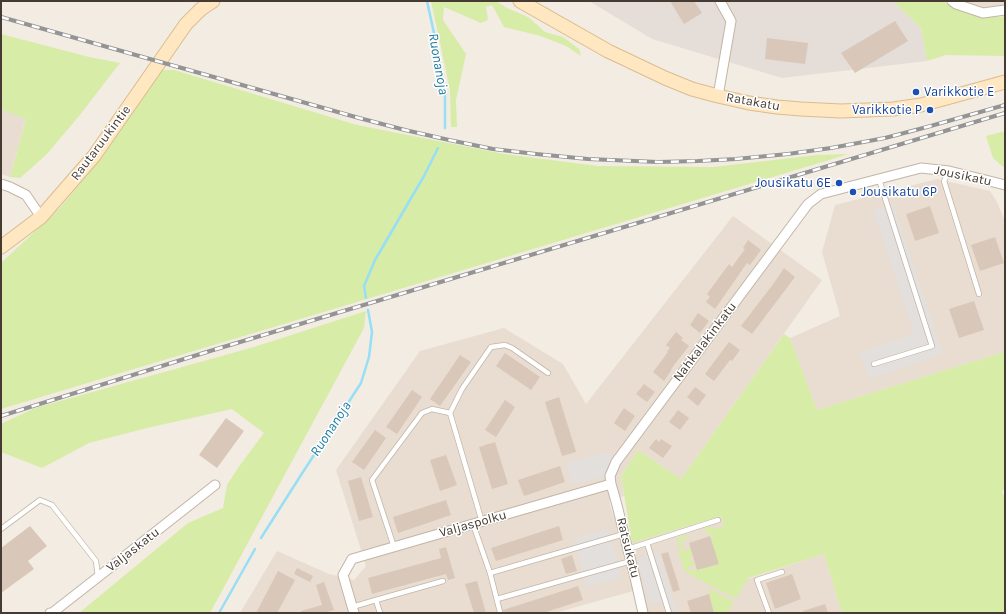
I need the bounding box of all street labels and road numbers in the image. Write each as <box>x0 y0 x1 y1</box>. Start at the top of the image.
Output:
street label: Ratakatu <box>725 90 781 114</box>
street label: Rautaruukintie <box>68 102 134 184</box>
street label: Jousikatu <box>933 162 993 190</box>
street label: Nahkalakinkatu <box>670 299 740 385</box>
street label: Valjaspolku <box>438 507 508 541</box>
street label: Ratsukatu <box>613 516 643 580</box>
street label: Valjaskatu <box>103 524 163 576</box>

